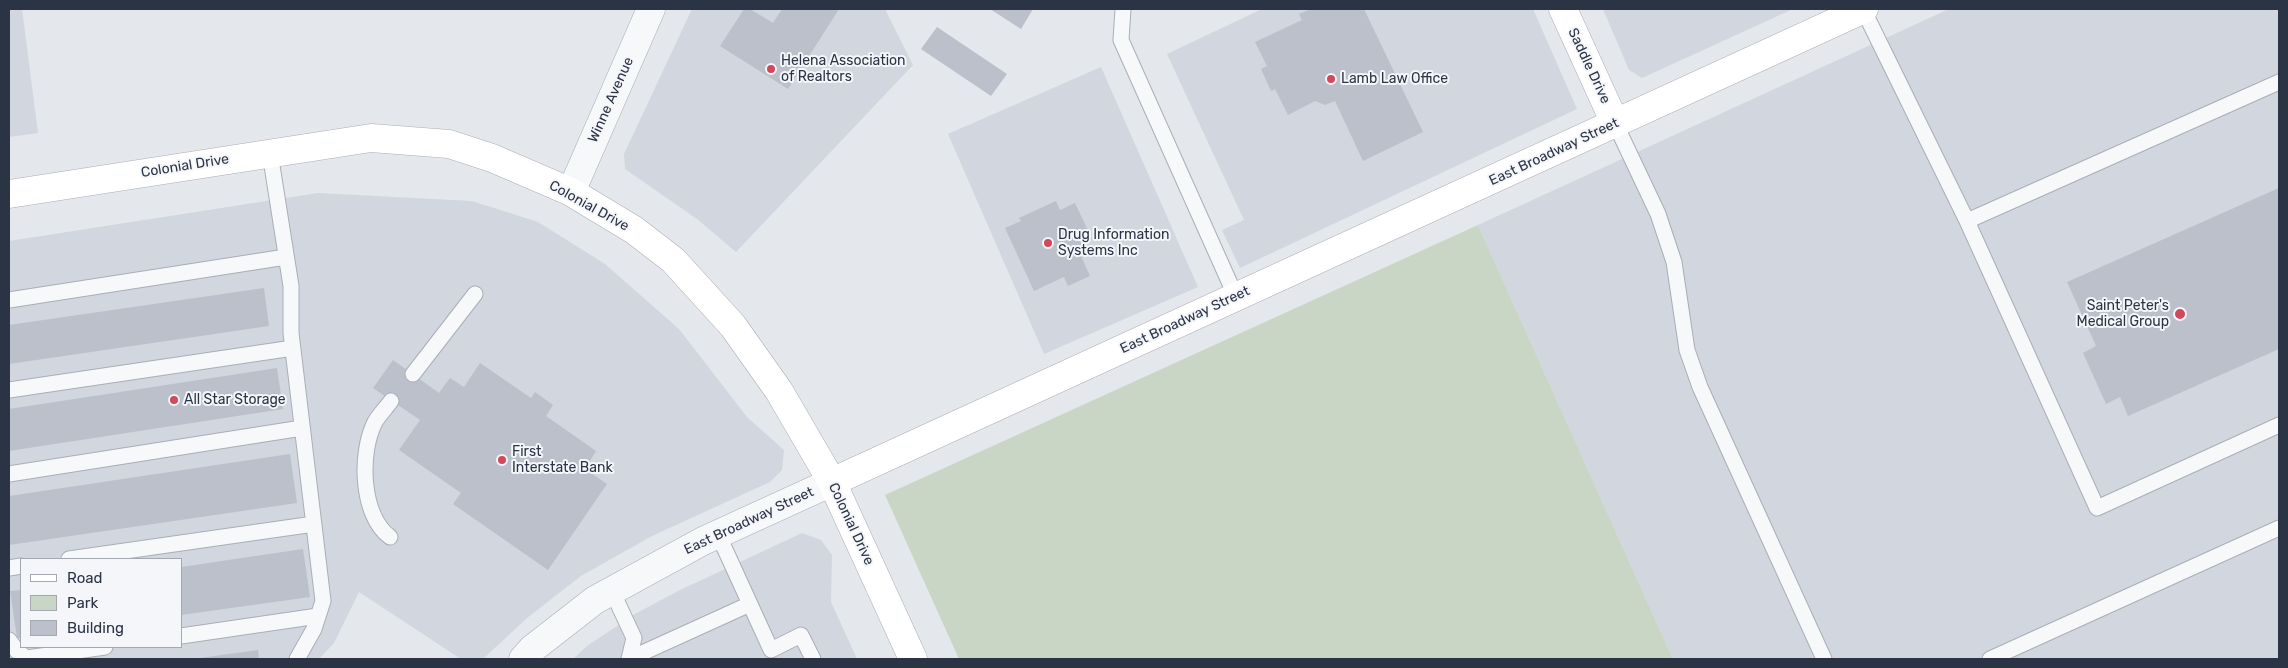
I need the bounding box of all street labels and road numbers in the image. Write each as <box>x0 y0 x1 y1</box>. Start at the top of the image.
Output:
street label: Saddle Drive <box>1564 26 1614 106</box>
street label: Winne Avenue <box>585 55 637 145</box>
street label: East Broadway Street <box>1487 115 1621 189</box>
street label: Colonial Drive <box>140 151 230 181</box>
street label: Colonial Drive <box>546 177 632 235</box>
street label: East Broadway Street <box>1118 283 1252 357</box>
street label: Colonial Drive <box>825 480 877 568</box>
street label: East Broadway Street <box>682 484 816 558</box>

